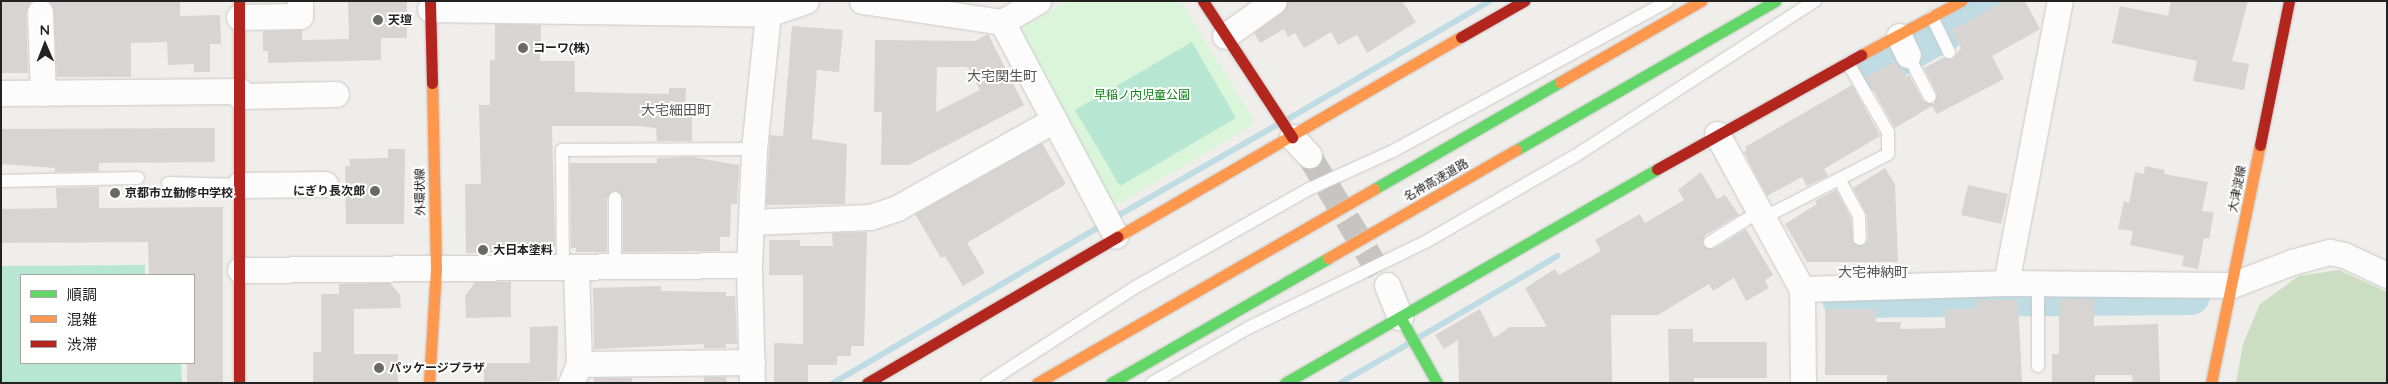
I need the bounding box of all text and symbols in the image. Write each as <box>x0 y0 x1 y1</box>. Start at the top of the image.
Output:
place label: 天壇 <box>388 13 412 27</box>
marker: 天壇 <box>372 14 384 26</box>
north arrow <box>20 20 70 70</box>
text: N <box>39 21 50 39</box>
place label: コーワ(株) <box>533 41 590 55</box>
marker: コーワ(株) <box>517 42 529 54</box>
district label: 大宅関生町 <box>967 68 1037 84</box>
park label: 早稲ノ内児童公園 <box>1094 88 1190 102</box>
district label: 大宅細田町 <box>641 102 711 118</box>
street label: 名神高速道路 <box>1401 156 1471 204</box>
street label: 大津淀線 <box>2225 164 2249 214</box>
street label: 外環状線 <box>412 168 428 216</box>
place label: にぎり長次郎 <box>293 184 365 198</box>
marker: にぎり長次郎 <box>369 185 381 197</box>
place label: 京都市立勧修中学校 <box>125 186 233 200</box>
marker: 京都市立勧修中学校 <box>109 187 121 199</box>
place label: 大日本塗料 <box>493 243 553 257</box>
marker: 大日本塗料 <box>477 244 489 256</box>
district label: 大宅神納町 <box>1838 264 1908 280</box>
legend <box>20 274 195 364</box>
text: 順調 <box>67 285 97 304</box>
text: 混雑 <box>67 310 97 329</box>
text: 渋滞 <box>67 335 97 354</box>
place label: パッケージプラザ <box>389 361 485 375</box>
marker: パッケージプラザ <box>373 362 385 374</box>

